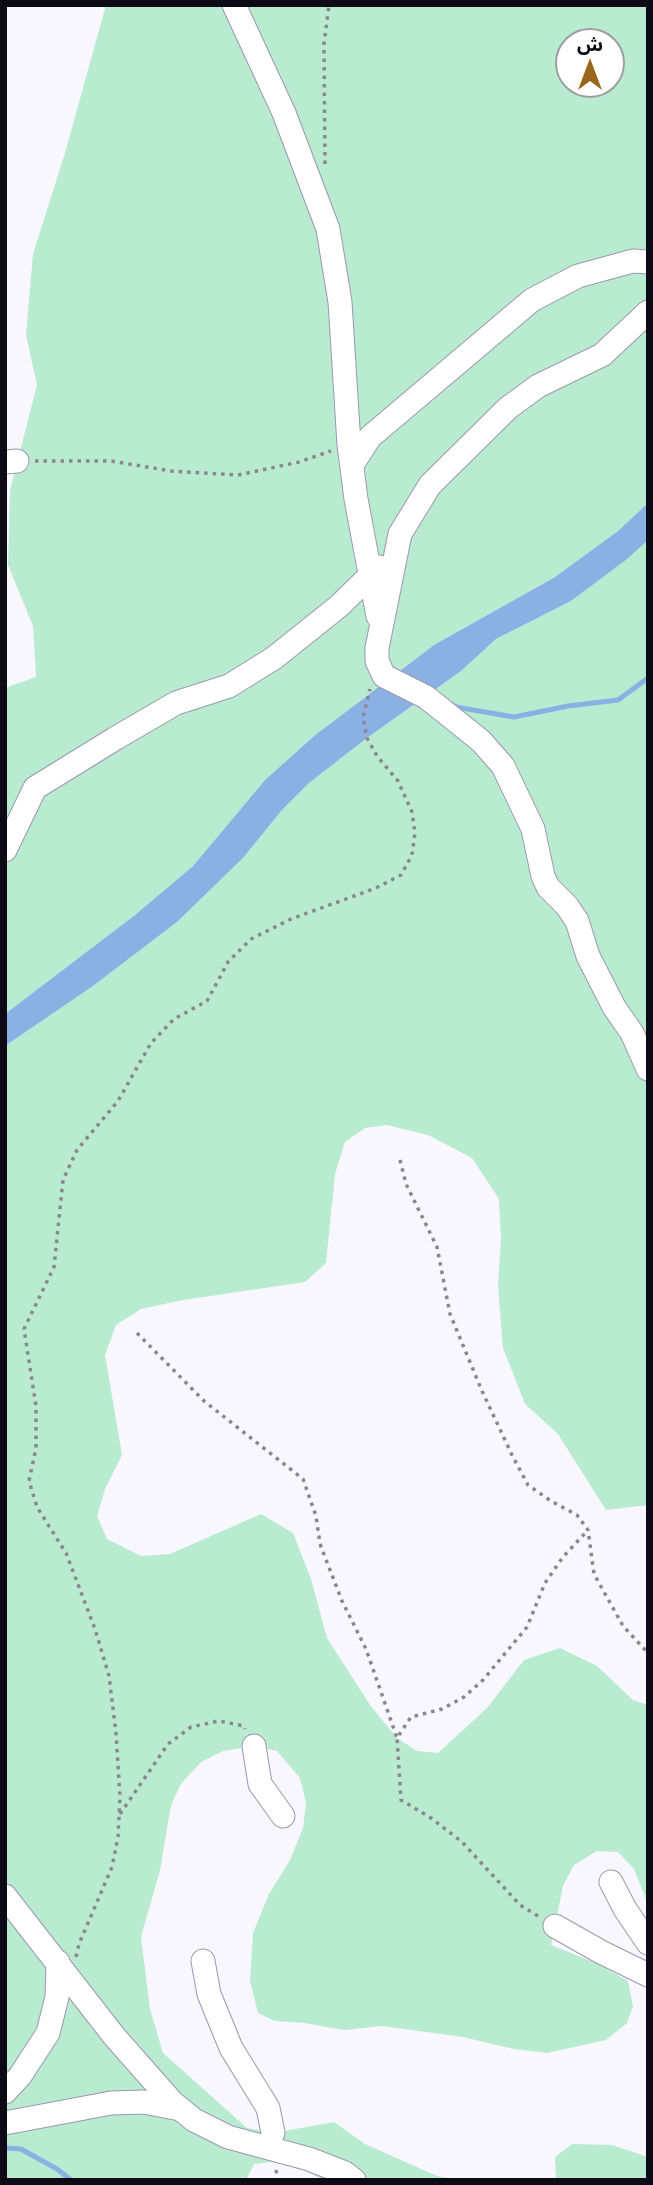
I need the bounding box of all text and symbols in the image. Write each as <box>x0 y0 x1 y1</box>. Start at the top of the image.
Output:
north arrow <box>555 28 625 98</box>
text: ش <box>577 31 603 57</box>

